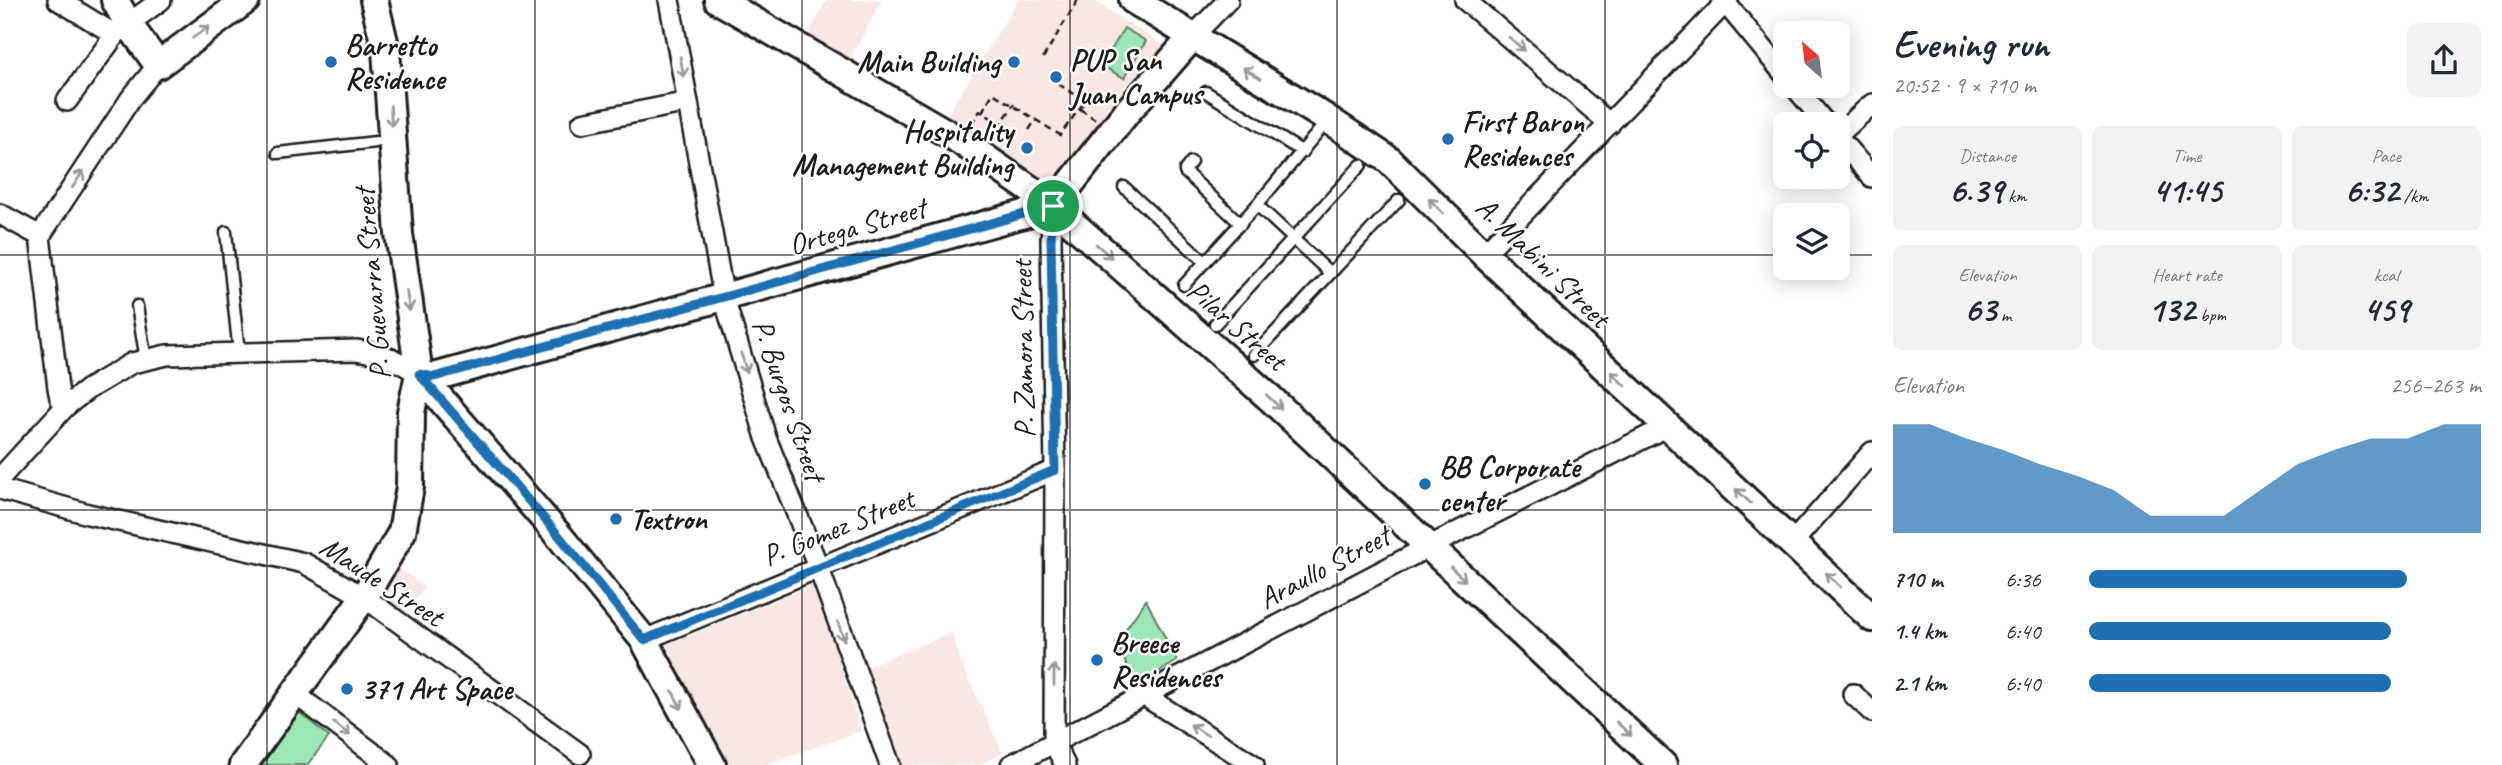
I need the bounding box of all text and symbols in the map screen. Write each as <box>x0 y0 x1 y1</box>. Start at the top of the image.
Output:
north arrow <box>1773 21 1850 98</box>
map controls <box>1773 21 1850 280</box>
text: Evening run <box>1893 21 2049 68</box>
button: share <box>2407 23 2481 97</box>
one-way arrow <box>191 25 210 39</box>
place label: Barretto Residence <box>345 26 447 98</box>
one-way arrow <box>1508 36 1526 52</box>
place label: PUP San Juan Campus <box>1068 41 1205 113</box>
place label: Main Building <box>857 43 1003 81</box>
marker: Barretto Residence <box>323 54 339 70</box>
marker: Main Building <box>1006 54 1022 70</box>
one-way arrow <box>676 55 689 78</box>
one-way arrow <box>1242 66 1262 80</box>
marker: PUP San Juan Campus <box>1048 69 1064 85</box>
text: 20:52 · 9 × 710 m <box>1893 71 2036 100</box>
place label: First Baron Residences <box>1462 103 1585 175</box>
one-way arrow <box>385 104 398 126</box>
place label: Hospitality Management Building <box>792 112 1016 184</box>
button: locate <box>1773 112 1850 189</box>
marker: First Baron Residences <box>1440 131 1456 147</box>
marker: Hospitality Management Building <box>1019 140 1035 156</box>
text: Distance <box>1959 144 2016 168</box>
text: Time <box>2172 144 2202 168</box>
text: Pace <box>2372 144 2401 168</box>
text: 6.39 <box>1949 168 2003 213</box>
text: 41:45 <box>2152 168 2222 213</box>
text: 6:32 <box>2344 168 2399 213</box>
one-way arrow <box>71 170 85 190</box>
pin <box>1023 176 1083 236</box>
street label: P. Guevarra Street <box>344 183 399 381</box>
text: km <box>2003 184 2027 208</box>
text: /km <box>2399 184 2429 208</box>
street label: Ortega Street <box>784 187 934 264</box>
icon: arrive <box>1034 187 1072 225</box>
street label: A. Mabini Street <box>1468 188 1621 338</box>
one-way arrow <box>1427 197 1444 214</box>
button: layers <box>1773 203 1850 280</box>
one-way arrow <box>1094 243 1112 259</box>
street label: P. Zamora Street <box>1002 257 1044 438</box>
text: Elevation <box>1958 263 2017 287</box>
text: Heart rate <box>2152 263 2222 287</box>
text: kcal <box>2374 263 2399 287</box>
street label: Pilar Street <box>1179 271 1297 381</box>
text: 63 <box>1964 287 1996 332</box>
text: 132 <box>2148 287 2195 332</box>
text: 459 <box>2363 287 2409 332</box>
one-way arrow <box>402 290 415 312</box>
text: m <box>1996 303 2011 327</box>
text: bpm <box>2195 303 2226 327</box>
street label: P. Burgos Street <box>744 314 836 490</box>
one-way arrow <box>739 352 751 374</box>
one-way arrow <box>1610 371 1627 388</box>
text: Elevation <box>1893 371 1964 400</box>
text: 256–263 m <box>2390 371 2481 400</box>
one-way arrow <box>1265 394 1283 410</box>
place label: BB Corporate center <box>1439 448 1582 520</box>
marker: BB Corporate center <box>1417 476 1433 492</box>
street label: P. Gomez Street <box>757 478 922 575</box>
one-way arrow <box>1735 487 1752 504</box>
place label: Textron <box>630 500 708 538</box>
marker: Textron <box>608 511 624 527</box>
street label: Araullo Street <box>1252 515 1400 617</box>
street label: Maude Street <box>313 527 453 637</box>
text: 710 m <box>1893 565 1943 594</box>
text: 6:36 <box>2005 565 2041 594</box>
one-way arrow <box>1449 566 1466 583</box>
one-way arrow <box>1824 571 1841 588</box>
text: 1.4 km <box>1893 617 1947 646</box>
text: 6:40 <box>2005 617 2041 646</box>
one-way arrow <box>836 619 848 641</box>
place label: Breece Residences <box>1111 624 1224 696</box>
marker: Breece Residences <box>1089 652 1105 668</box>
one-way arrow <box>1047 663 1061 686</box>
text: 2.1 km <box>1893 669 1947 698</box>
text: 6:40 <box>2005 669 2041 698</box>
place label: 371 Art Space <box>361 670 514 708</box>
marker: 371 Art Space <box>339 681 355 697</box>
one-way arrow <box>670 689 684 710</box>
one-way arrow <box>1616 721 1633 738</box>
one-way arrow <box>332 722 351 736</box>
one-way arrow <box>1189 723 1209 737</box>

